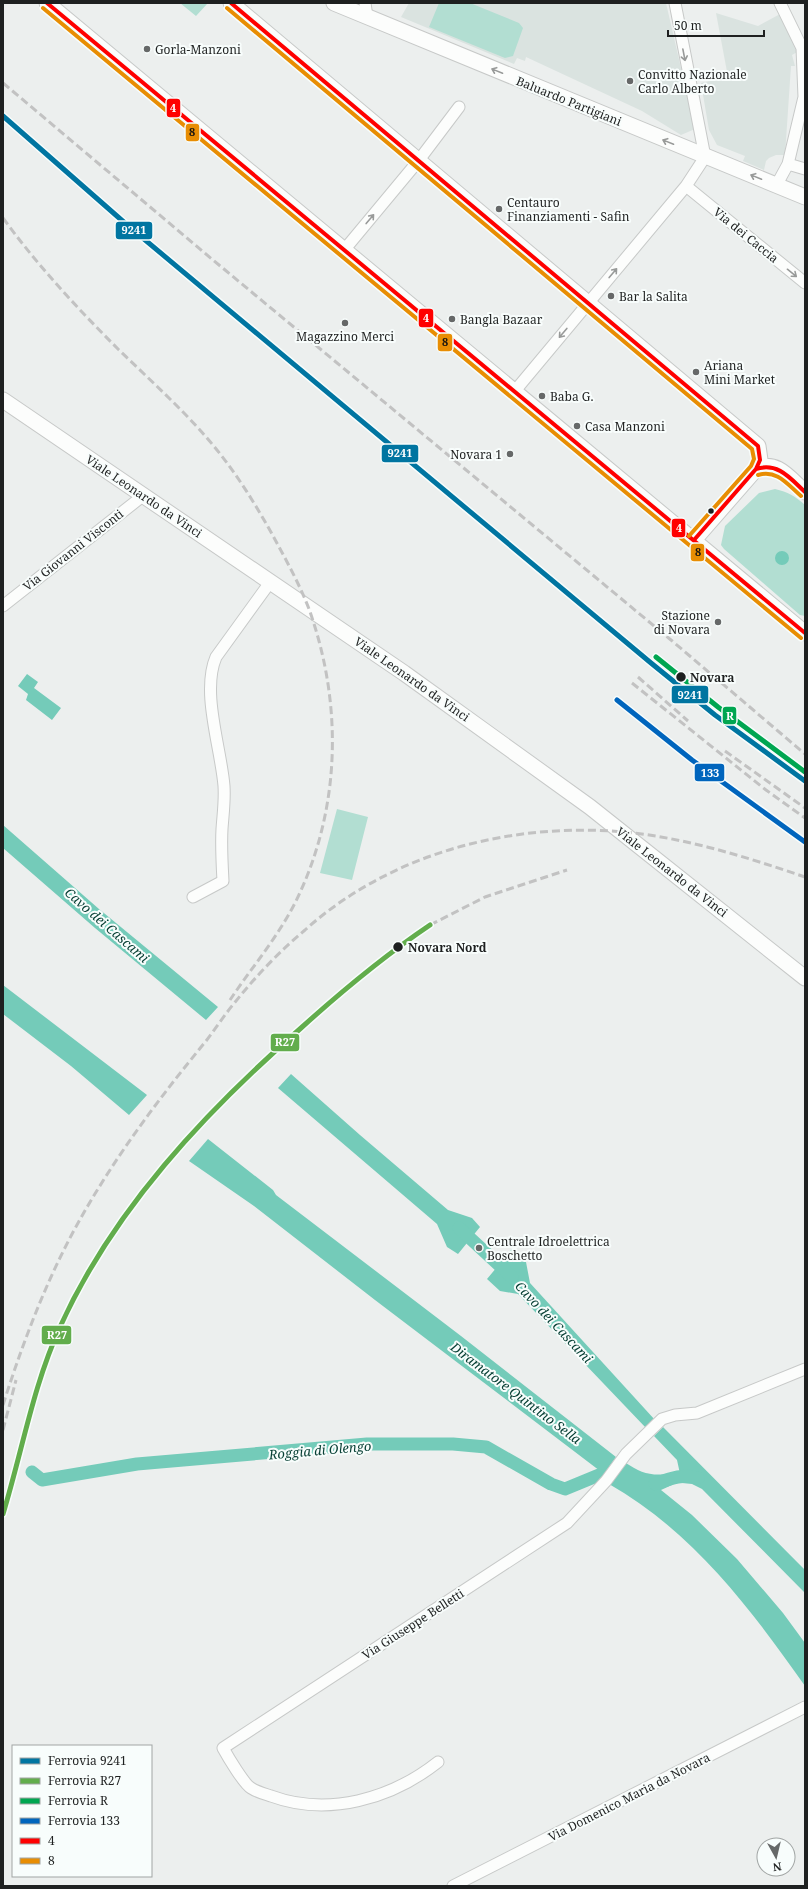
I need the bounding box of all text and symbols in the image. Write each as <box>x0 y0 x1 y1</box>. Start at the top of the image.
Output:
scale bar <box>668 12 764 38</box>
text: 50 m <box>674 17 702 34</box>
place label: Gorla-Manzoni <box>155 41 241 58</box>
marker: Gorla-Manzoni <box>142 44 152 54</box>
one-way arrow <box>681 48 689 61</box>
one-way arrow <box>491 66 503 74</box>
place label: Convitto Nazionale Carlo Alberto <box>638 66 747 97</box>
street label: Baluardo Partigiani <box>514 72 624 130</box>
marker: Convitto Nazionale Carlo Alberto <box>625 76 635 86</box>
line badge: 4 <box>166 98 181 118</box>
text: 4 <box>170 100 176 115</box>
line badge: 8 <box>185 123 200 142</box>
text: 8 <box>189 124 195 139</box>
one-way arrow <box>663 137 675 145</box>
one-way arrow <box>750 173 762 181</box>
place label: Centauro Finanziamenti - Safin <box>507 194 630 225</box>
marker: Centauro Finanziamenti - Safin <box>494 204 504 214</box>
street label: Via dei Caccia <box>710 204 782 267</box>
one-way arrow <box>365 214 374 225</box>
line badge: 9241 <box>115 221 153 240</box>
text: 9241 <box>122 222 146 237</box>
one-way arrow <box>609 267 618 278</box>
one-way arrow <box>787 268 798 277</box>
place label: Bar la Salita <box>619 288 688 305</box>
marker: Bar la Salita <box>606 291 616 301</box>
line badge: 4 <box>418 308 434 328</box>
text: 4 <box>423 310 429 325</box>
place label: Bangla Bazaar <box>460 311 543 328</box>
marker: Bangla Bazaar <box>447 314 457 324</box>
marker: Magazzino Merci <box>340 318 350 328</box>
one-way arrow <box>559 327 568 338</box>
place label: Magazzino Merci <box>296 328 394 345</box>
line badge: 8 <box>437 333 453 352</box>
text: 8 <box>442 334 448 349</box>
place label: Ariana Mini Market <box>704 357 775 388</box>
marker: Ariana Mini Market <box>691 367 701 377</box>
place label: Baba G. <box>550 388 593 405</box>
marker: Baba G. <box>537 391 547 401</box>
place label: Casa Manzoni <box>585 418 665 435</box>
marker: Casa Manzoni <box>572 421 582 431</box>
line badge: 9241 <box>381 444 419 463</box>
text: 9241 <box>388 445 412 460</box>
place label: Novara 1 <box>450 446 502 463</box>
marker: Novara 1 <box>505 449 515 459</box>
street label: Viale Leonardo da Vinci <box>82 451 206 541</box>
street label: Via Giovanni Visconti <box>19 505 127 595</box>
unlabelled marker <box>706 506 716 516</box>
line badge: 4 <box>671 518 686 538</box>
text: 4 <box>676 520 682 535</box>
line badge: 8 <box>690 543 705 562</box>
text: 8 <box>695 544 701 559</box>
place label: Stazione di Novara <box>654 607 710 638</box>
marker: Stazione di Novara <box>713 617 723 627</box>
street label: Viale Leonardo da Vinci <box>351 633 473 725</box>
place label: Novara <box>690 669 735 686</box>
marker: Novara <box>674 670 688 684</box>
line badge: 9241 <box>671 685 709 704</box>
text: 9241 <box>678 687 702 702</box>
line badge: R <box>722 706 737 725</box>
text: R <box>726 708 734 723</box>
line badge: 133 <box>694 763 725 782</box>
text: 133 <box>701 765 719 780</box>
street label: Viale Leonardo da Vinci <box>613 823 731 921</box>
water label: Cavo dei Cascami <box>61 883 153 967</box>
place label: Novara Nord <box>408 939 487 956</box>
marker: Novara Nord <box>391 940 405 954</box>
line badge: R27 <box>270 1033 300 1052</box>
text: R27 <box>275 1034 295 1049</box>
place label: Centrale Idroelettrica Boschetto <box>487 1233 610 1264</box>
marker: Centrale Idroelettrica Boschetto <box>474 1243 484 1253</box>
water label: Cavo dei Cascami <box>511 1277 597 1367</box>
line badge: R27 <box>41 1325 72 1345</box>
text: R27 <box>47 1327 67 1342</box>
water label: Diramatore Quintino Sella <box>446 1337 585 1448</box>
water label: Roggia di Olengo <box>267 1437 372 1464</box>
street label: Via Giuseppe Belletti <box>359 1585 467 1663</box>
legend <box>12 1745 152 1877</box>
street label: Via Domenico Maria da Novara <box>545 1749 713 1845</box>
text: Ferrovia 9241 <box>48 1752 127 1769</box>
text: Ferrovia R27 <box>48 1772 121 1789</box>
text: Ferrovia R <box>48 1792 108 1809</box>
text: Ferrovia 133 <box>48 1812 120 1829</box>
text: 4 <box>48 1832 55 1849</box>
north arrow <box>756 1837 796 1877</box>
text: 8 <box>48 1852 55 1869</box>
text: N <box>772 1859 783 1875</box>

